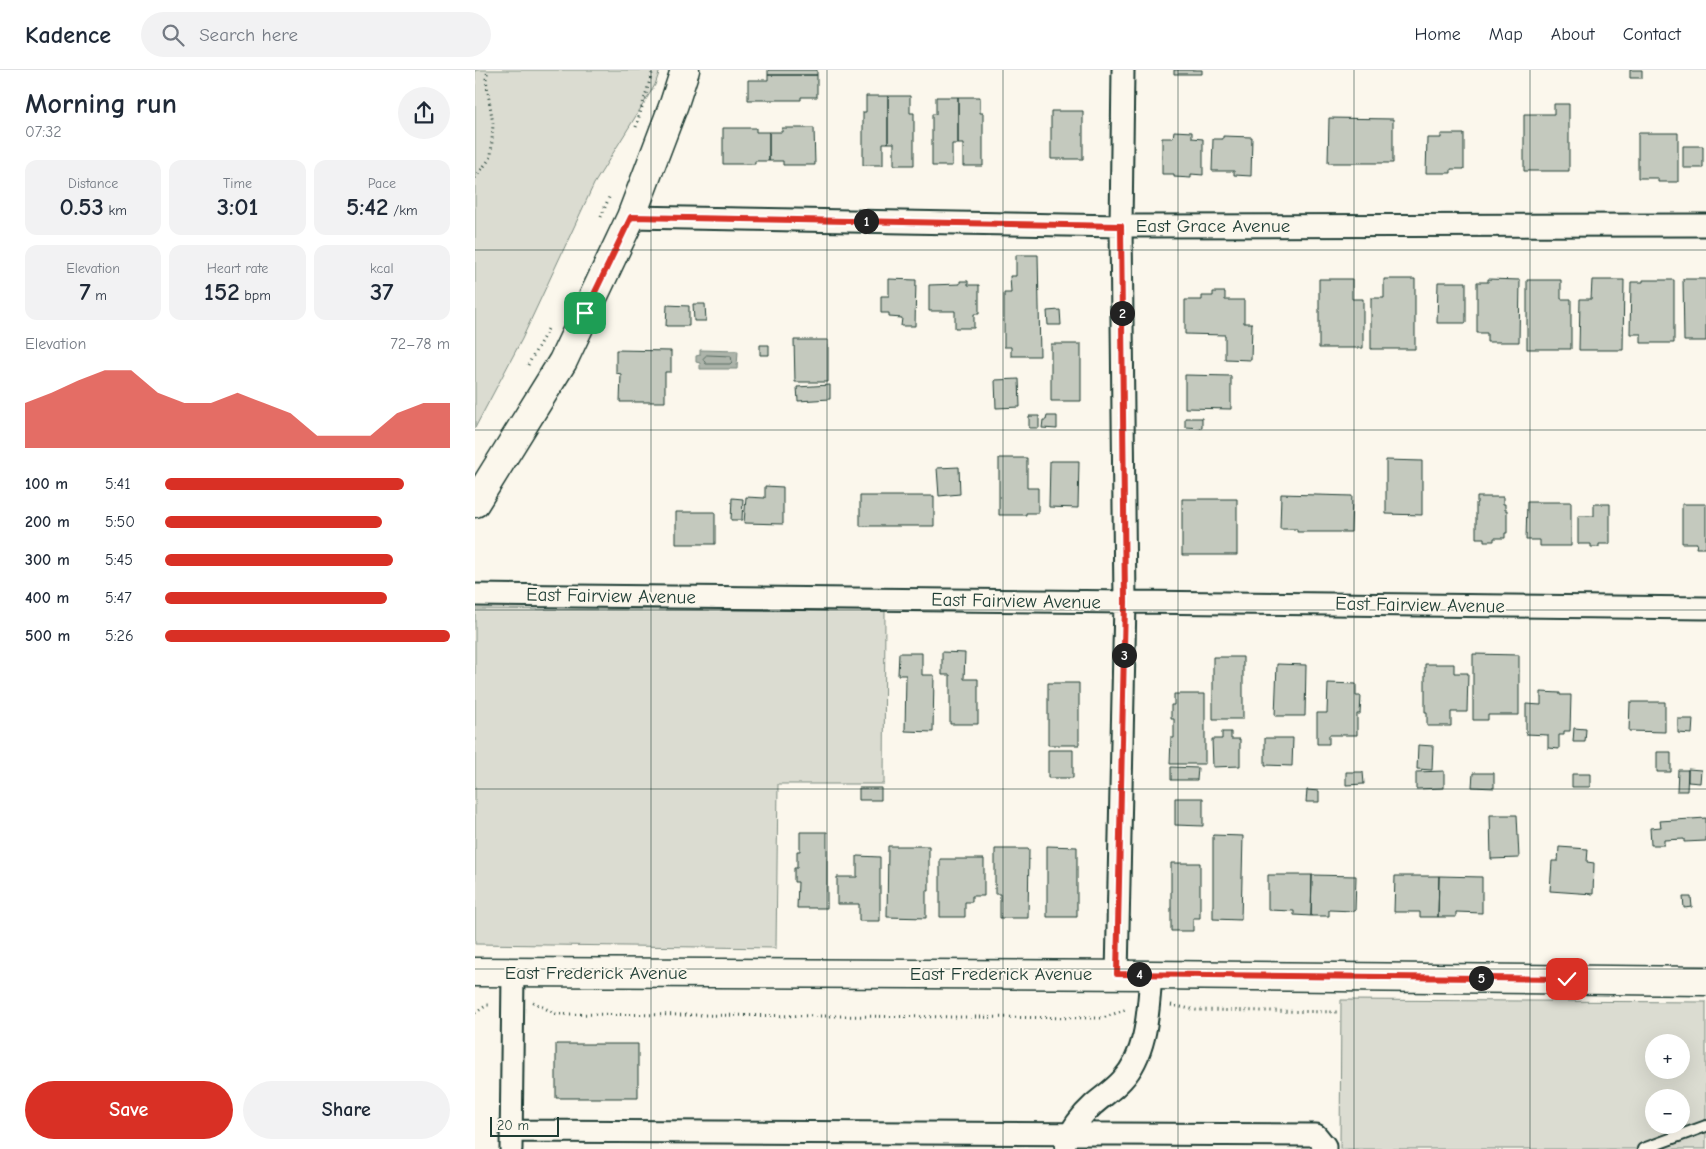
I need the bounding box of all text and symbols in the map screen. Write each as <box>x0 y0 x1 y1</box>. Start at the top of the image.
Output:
search box <box>141 12 491 57</box>
text: Kadence <box>25 21 111 49</box>
icon: search <box>159 21 187 49</box>
text: Search here <box>199 24 298 46</box>
text: Home <box>1414 24 1461 45</box>
text: Map <box>1489 24 1523 45</box>
text: About <box>1551 24 1595 45</box>
text: Contact <box>1623 24 1681 45</box>
button: share <box>398 87 450 139</box>
text: Morning run <box>25 88 177 120</box>
text: 07:32 <box>25 123 62 141</box>
text: Distance <box>68 175 118 192</box>
text: Time <box>223 175 252 192</box>
text: Pace <box>368 175 396 192</box>
text: 0.53 <box>59 192 104 221</box>
text: 3:01 <box>217 192 258 221</box>
text: 5:42 <box>346 192 389 221</box>
text: km <box>104 202 127 219</box>
text: /km <box>389 202 418 219</box>
pin: 1 <box>853 208 879 234</box>
text: 1 <box>864 213 869 230</box>
street label: East Grace Avenue <box>1136 215 1290 237</box>
text: Elevation <box>66 260 120 277</box>
text: Heart rate <box>207 260 268 277</box>
text: kcal <box>370 260 394 277</box>
text: 7 <box>79 277 91 306</box>
text: 152 <box>204 277 240 306</box>
text: 37 <box>370 277 394 306</box>
text: m <box>91 287 107 304</box>
text: bpm <box>240 287 271 304</box>
pin <box>564 292 606 334</box>
icon: arrive <box>571 299 599 327</box>
pin: 2 <box>1109 300 1135 326</box>
text: 2 <box>1119 305 1126 322</box>
text: Elevation <box>25 335 86 353</box>
text: 72–78 m <box>390 335 450 353</box>
text: 100 m <box>25 475 68 493</box>
text: 5:41 <box>105 475 131 493</box>
text: 200 m <box>25 513 70 531</box>
text: 5:50 <box>105 513 135 531</box>
text: 300 m <box>25 551 70 569</box>
text: 5:45 <box>105 551 133 569</box>
street label: East Fairview Avenue <box>526 584 696 608</box>
text: 400 m <box>25 589 69 607</box>
text: 5:47 <box>105 589 132 607</box>
street label: East Fairview Avenue <box>931 589 1101 613</box>
street label: East Fairview Avenue <box>1335 593 1505 617</box>
text: 500 m <box>25 627 70 645</box>
text: 5:26 <box>105 627 134 645</box>
pin: 3 <box>1111 642 1137 668</box>
text: 3 <box>1121 647 1128 664</box>
pin <box>1546 958 1588 1000</box>
street label: East Frederick Avenue <box>505 962 687 984</box>
pin: 4 <box>1127 962 1151 986</box>
street label: East Frederick Avenue <box>910 963 1092 985</box>
icon: check <box>1553 965 1581 993</box>
text: 4 <box>1136 966 1143 983</box>
pin: 5 <box>1469 966 1493 990</box>
text: 5 <box>1478 970 1485 987</box>
map controls <box>1645 1034 1690 1134</box>
button: + <box>1645 1034 1690 1079</box>
button: Save <box>25 1081 233 1139</box>
button: Share <box>243 1081 450 1139</box>
button: − <box>1645 1089 1690 1134</box>
scale bar <box>490 1114 559 1137</box>
text: 20 m <box>497 1117 529 1134</box>

